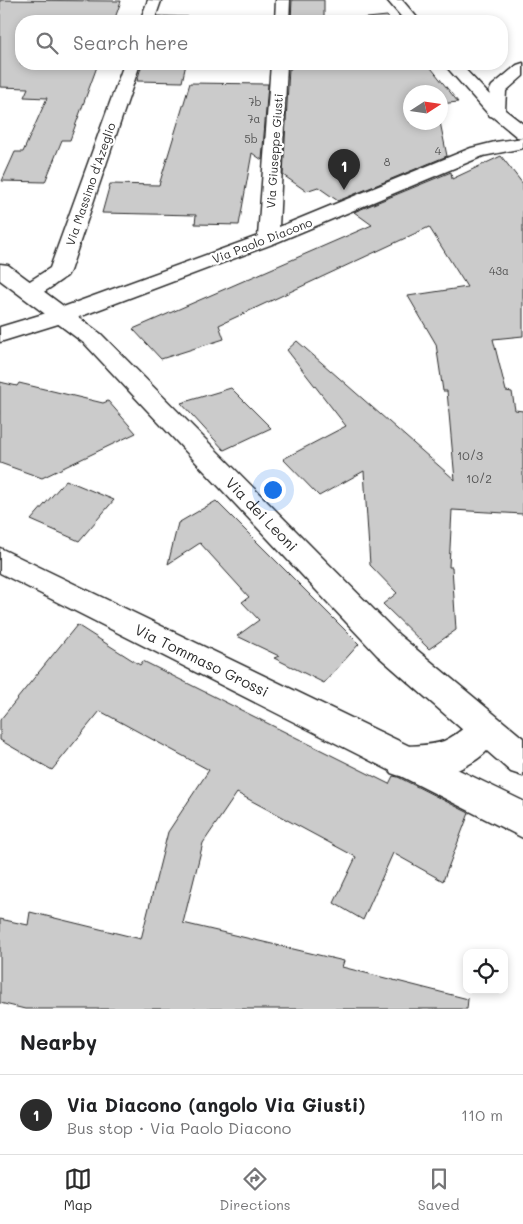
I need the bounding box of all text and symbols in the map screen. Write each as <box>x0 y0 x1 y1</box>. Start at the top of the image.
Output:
search box <box>15 15 508 70</box>
icon: search <box>33 29 61 57</box>
text: Search here <box>73 30 189 55</box>
north arrow <box>403 85 448 130</box>
street label: Via Giuseppe Giusti <box>262 93 286 209</box>
house number: 7b <box>248 94 262 109</box>
house number: 7a <box>248 111 261 126</box>
street label: Via Massimo d'Azeglio <box>61 120 119 248</box>
house number: 5b <box>244 131 258 146</box>
house number: 4 <box>435 143 442 158</box>
pin: 1 <box>328 149 360 190</box>
house number: 8 <box>384 154 391 169</box>
street label: Via Paolo Diacono <box>210 214 314 266</box>
house number: 43a <box>489 263 509 278</box>
house number: 10/3 <box>457 447 483 463</box>
house number: 10/2 <box>466 470 492 486</box>
street label: Via dei Leoni <box>222 473 302 555</box>
your location <box>260 477 286 503</box>
street label: Via Tommaso Grossi <box>132 619 272 701</box>
map controls <box>463 949 508 994</box>
button: locate <box>463 949 508 994</box>
text: Nearby <box>20 1028 97 1055</box>
text: Via Diacono (angolo Via Giusti) <box>67 1092 366 1117</box>
text: 1 <box>32 1104 40 1125</box>
text: 110 m <box>461 1104 503 1125</box>
text: Bus stop · Via Paolo Diacono <box>67 1117 291 1138</box>
tab: Map <box>64 1165 92 1214</box>
tab: Directions <box>219 1165 291 1214</box>
tab: Saved <box>418 1165 459 1214</box>

